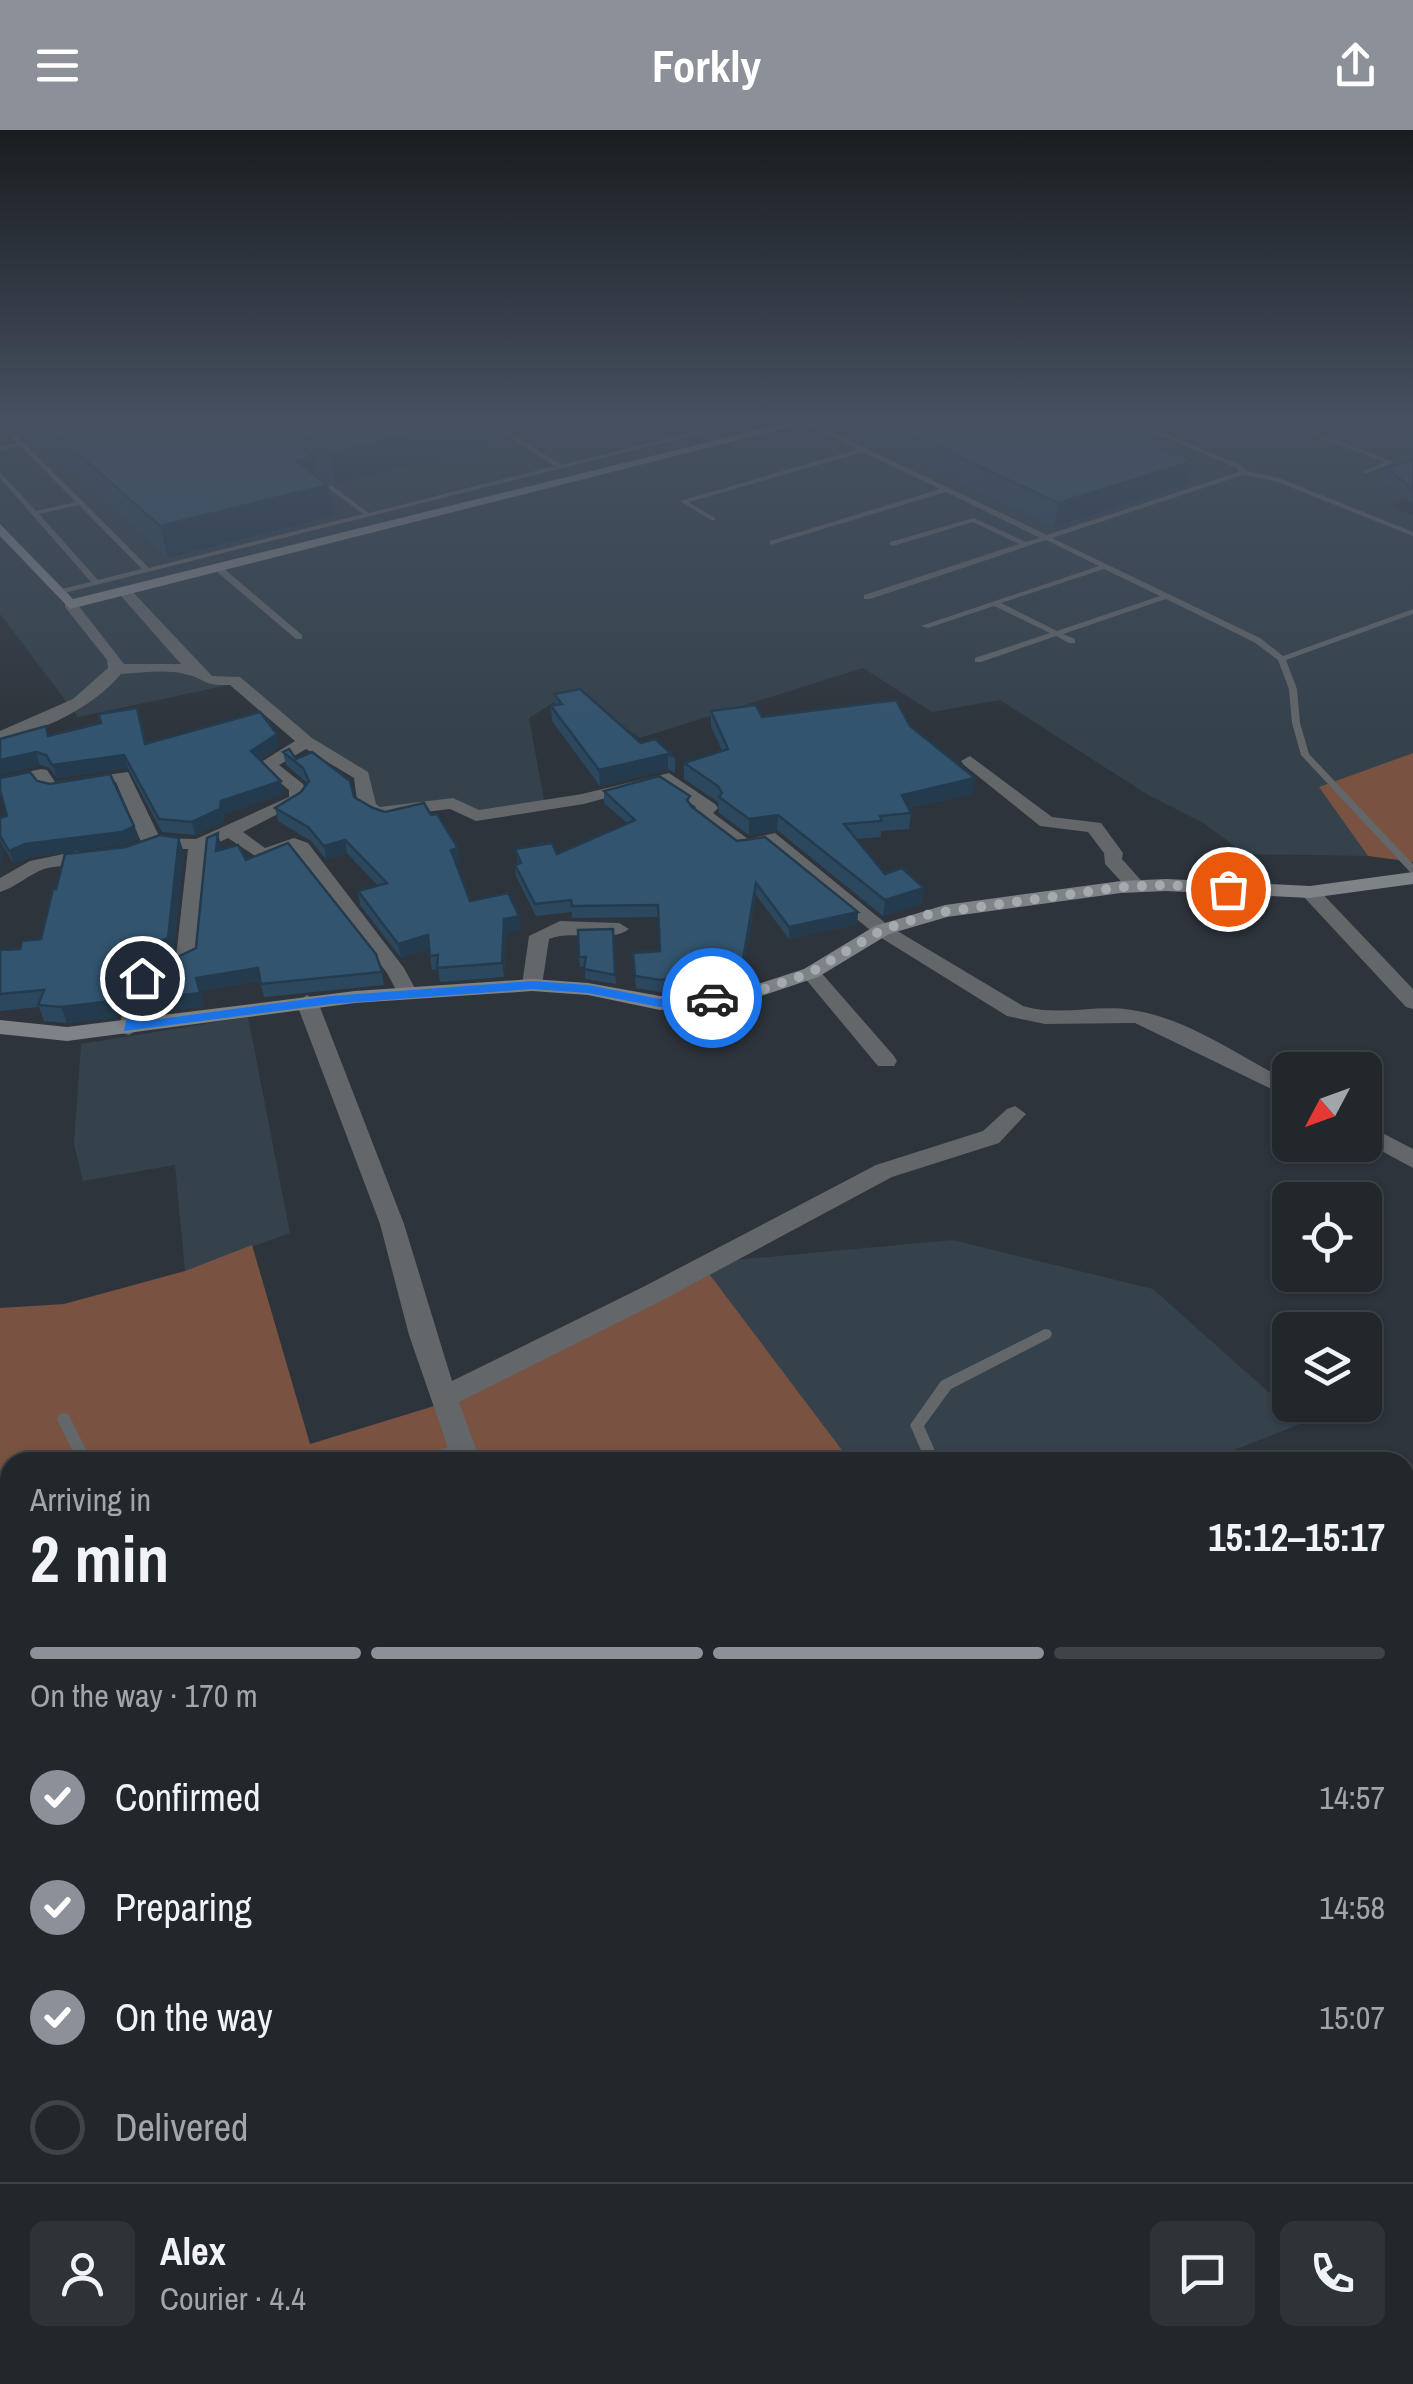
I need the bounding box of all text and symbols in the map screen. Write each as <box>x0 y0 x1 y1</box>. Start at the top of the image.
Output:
text: Forkly <box>652 35 761 96</box>
icon: menu <box>30 38 85 93</box>
icon: share <box>1328 38 1383 93</box>
pin <box>1186 847 1271 932</box>
icon: bag <box>1201 862 1256 917</box>
pin <box>100 936 185 1021</box>
courier <box>662 948 762 1048</box>
icon: home <box>115 951 170 1006</box>
icon: car <box>685 971 740 1026</box>
north arrow <box>1272 1052 1382 1162</box>
map controls <box>1272 1052 1382 1422</box>
button: locate <box>1272 1182 1382 1292</box>
button: layers <box>1272 1312 1382 1422</box>
text: Arriving in <box>30 1478 151 1521</box>
text: 15:12–15:17 <box>1208 1512 1385 1563</box>
text: 2 min <box>30 1515 169 1602</box>
text: On the way · 170 m <box>30 1674 258 1717</box>
icon: check <box>30 1770 85 1825</box>
text: Confirmed <box>115 1772 260 1823</box>
text: 14:57 <box>1319 1776 1385 1819</box>
icon: check <box>30 1880 85 1935</box>
text: Preparing <box>115 1882 252 1933</box>
text: 14:58 <box>1319 1886 1385 1929</box>
icon: check <box>30 1990 85 2045</box>
text: On the way <box>115 1992 273 2043</box>
text: 15:07 <box>1319 1996 1385 2039</box>
text: Delivered <box>115 2102 248 2153</box>
button: person <box>30 2221 135 2326</box>
button: chat <box>1150 2221 1255 2326</box>
button: phone <box>1280 2221 1385 2326</box>
text: Alex <box>160 2226 226 2277</box>
text: Courier · 4.4 <box>160 2277 306 2320</box>

